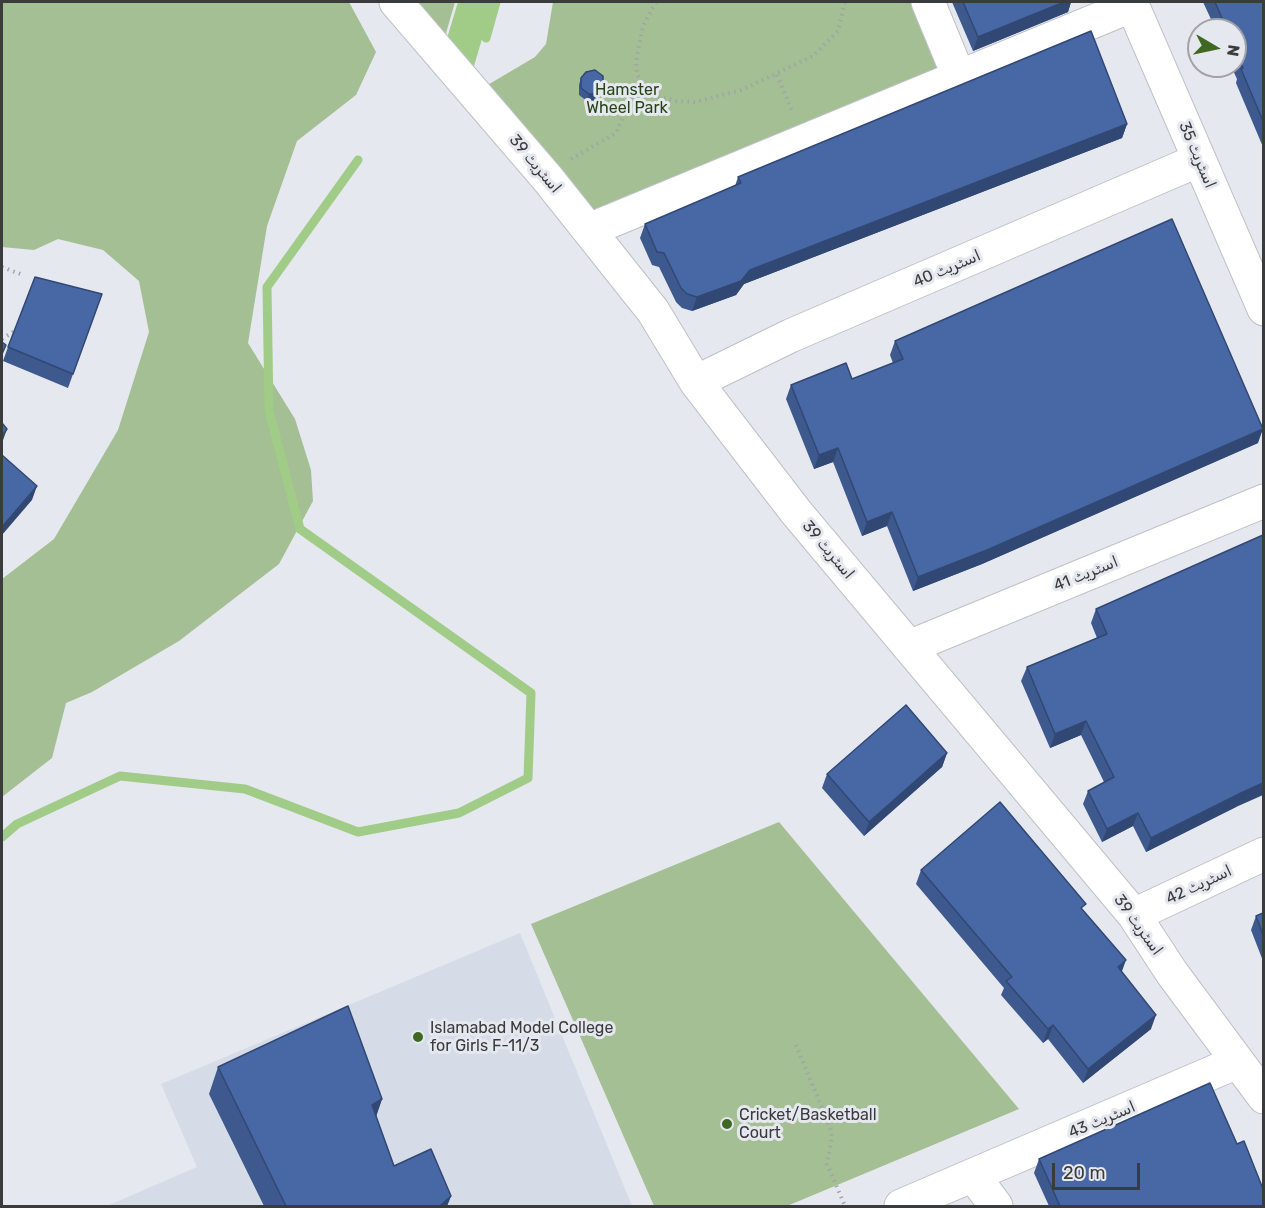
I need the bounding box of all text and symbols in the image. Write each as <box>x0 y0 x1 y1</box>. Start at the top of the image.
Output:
north arrow <box>1187 18 1247 78</box>
text: N <box>1223 43 1244 58</box>
park label: Hamster Wheel Park <box>586 80 668 118</box>
street label: اسٹریٹ 35 <box>1174 119 1220 191</box>
street label: اسٹریٹ 39 <box>505 131 565 197</box>
street label: اسٹریٹ 40 <box>910 246 984 292</box>
street label: اسٹریٹ 39 <box>798 517 858 583</box>
street label: اسٹریٹ 41 <box>1051 552 1121 596</box>
street label: اسٹریٹ 42 <box>1163 861 1235 909</box>
street label: اسٹریٹ 39 <box>1110 891 1166 959</box>
place label: Islamabad Model College for Girls F-11/3 <box>430 1018 613 1056</box>
marker: Islamabad Model College for Girls F-11/3 <box>411 1030 425 1044</box>
street label: اسٹریٹ 43 <box>1066 1097 1138 1143</box>
place label: Cricket/Basketball Court <box>739 1105 877 1143</box>
marker: Cricket/Basketball Court <box>720 1117 734 1131</box>
scale bar <box>1055 1151 1144 1189</box>
text: 20 m <box>1063 1162 1105 1184</box>

